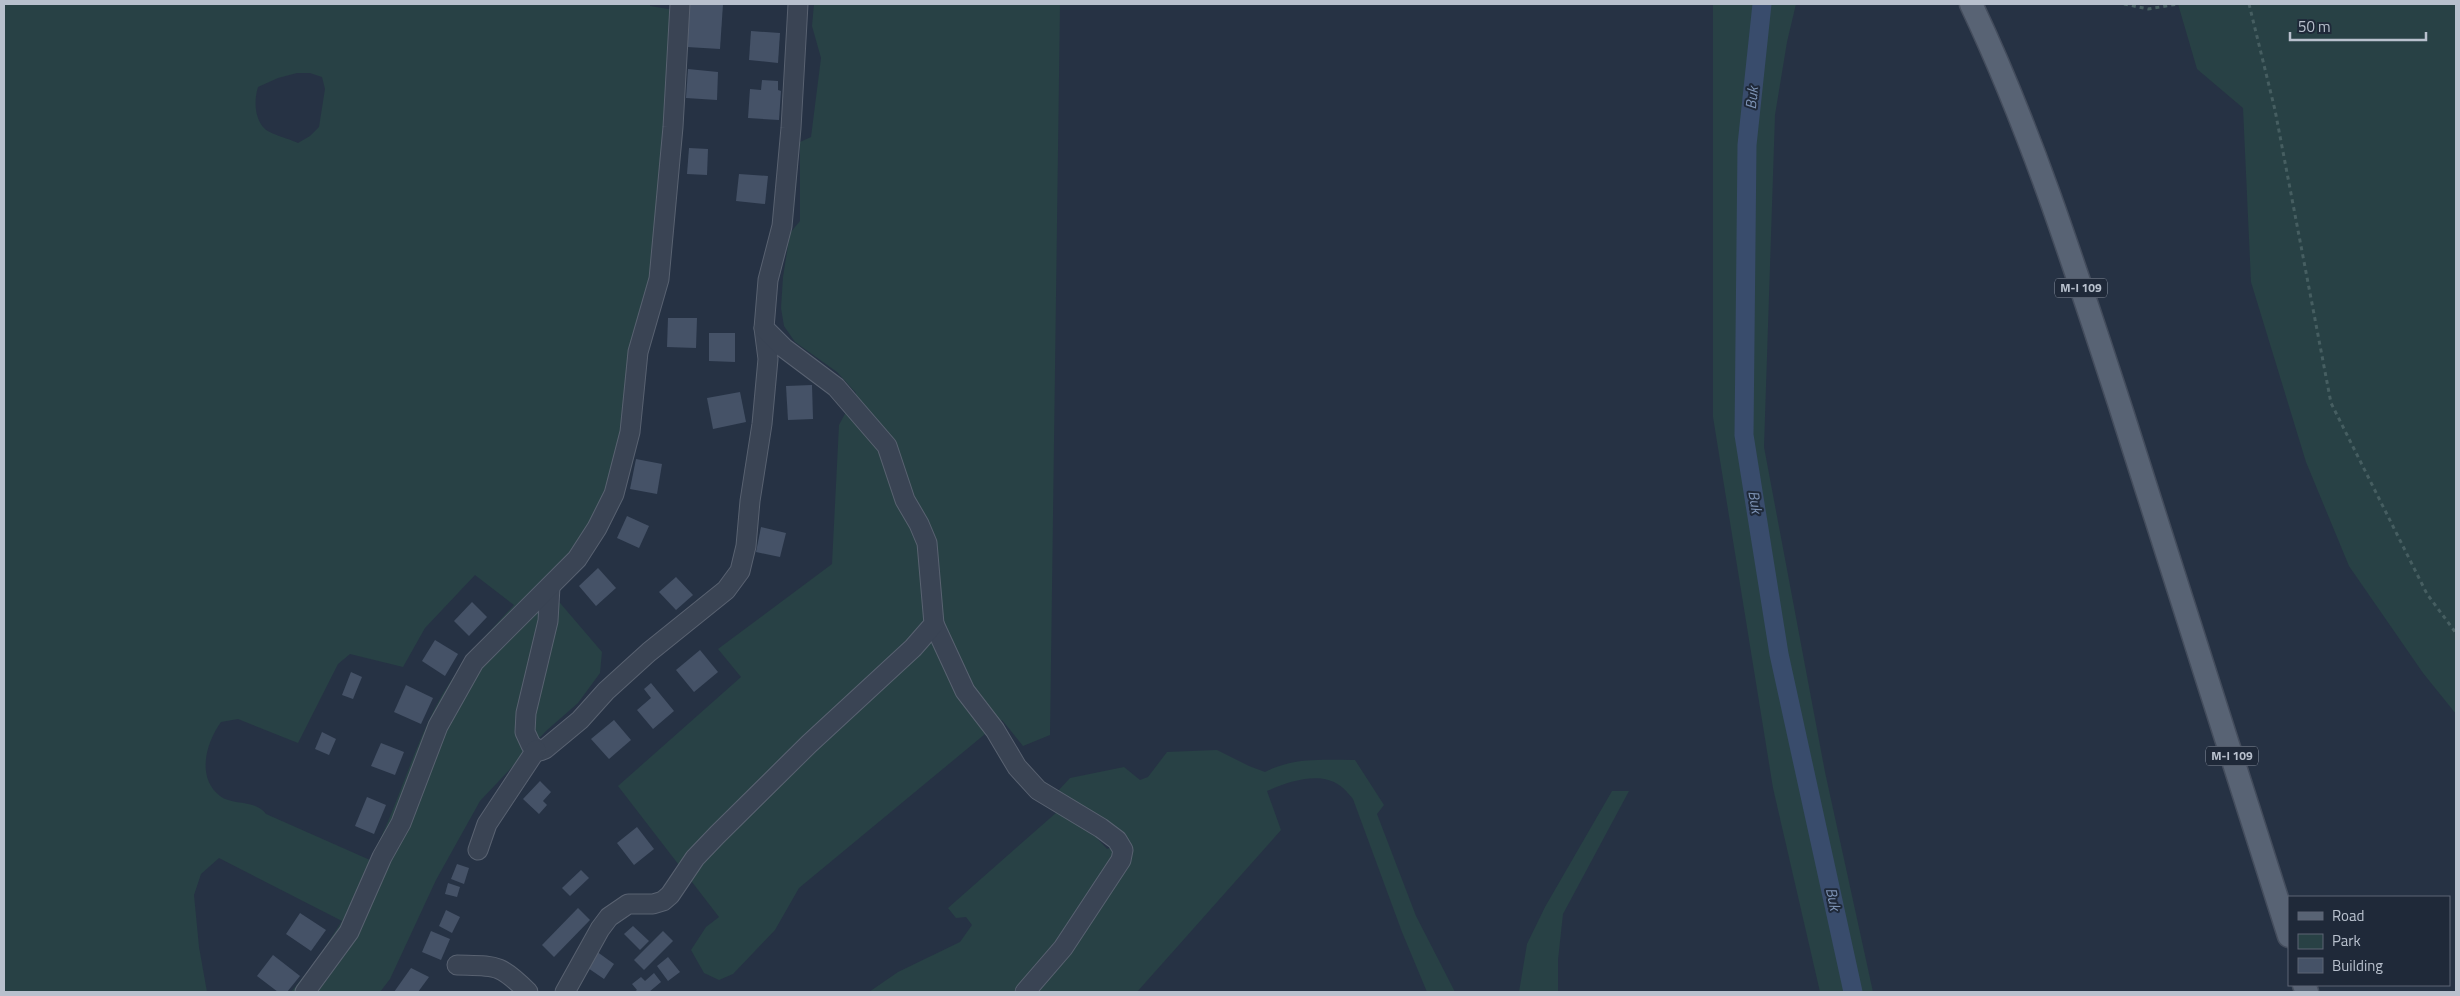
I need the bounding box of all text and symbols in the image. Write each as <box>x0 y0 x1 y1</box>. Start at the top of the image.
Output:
scale bar <box>2290 10 2426 42</box>
text: 50 m <box>2298 15 2331 38</box>
water label: Buk <box>1739 83 1764 110</box>
road number: M-I 109 <box>2055 278 2107 298</box>
water label: Buk <box>1742 489 1769 517</box>
road number: M-I 109 <box>2206 746 2258 766</box>
water label: Buk <box>1820 885 1848 915</box>
legend <box>2288 896 2450 986</box>
text: Road <box>2332 904 2364 927</box>
text: Park <box>2332 929 2361 952</box>
text: Building <box>2332 954 2383 977</box>

